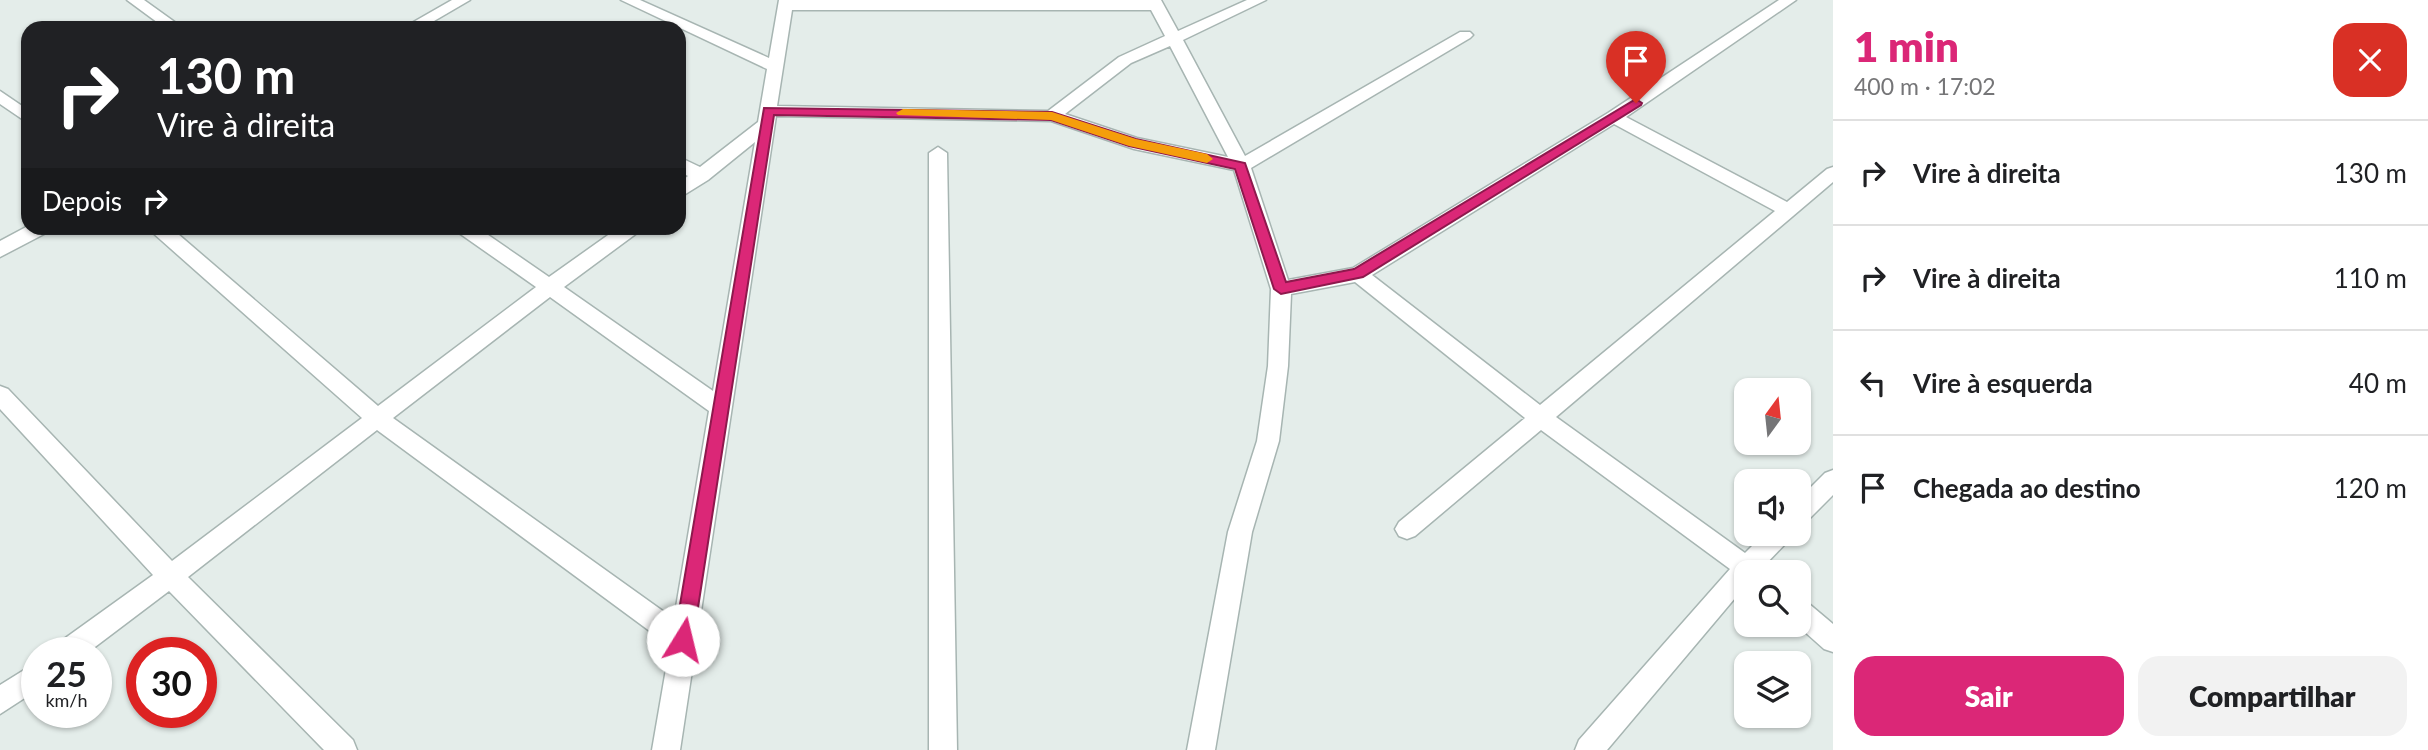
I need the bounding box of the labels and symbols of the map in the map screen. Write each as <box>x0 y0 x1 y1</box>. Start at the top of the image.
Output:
pin <box>1606 31 1666 103</box>
north arrow <box>1734 378 1811 455</box>
position arrow <box>646 603 720 677</box>
speed limit sign: 30 <box>126 637 217 728</box>

